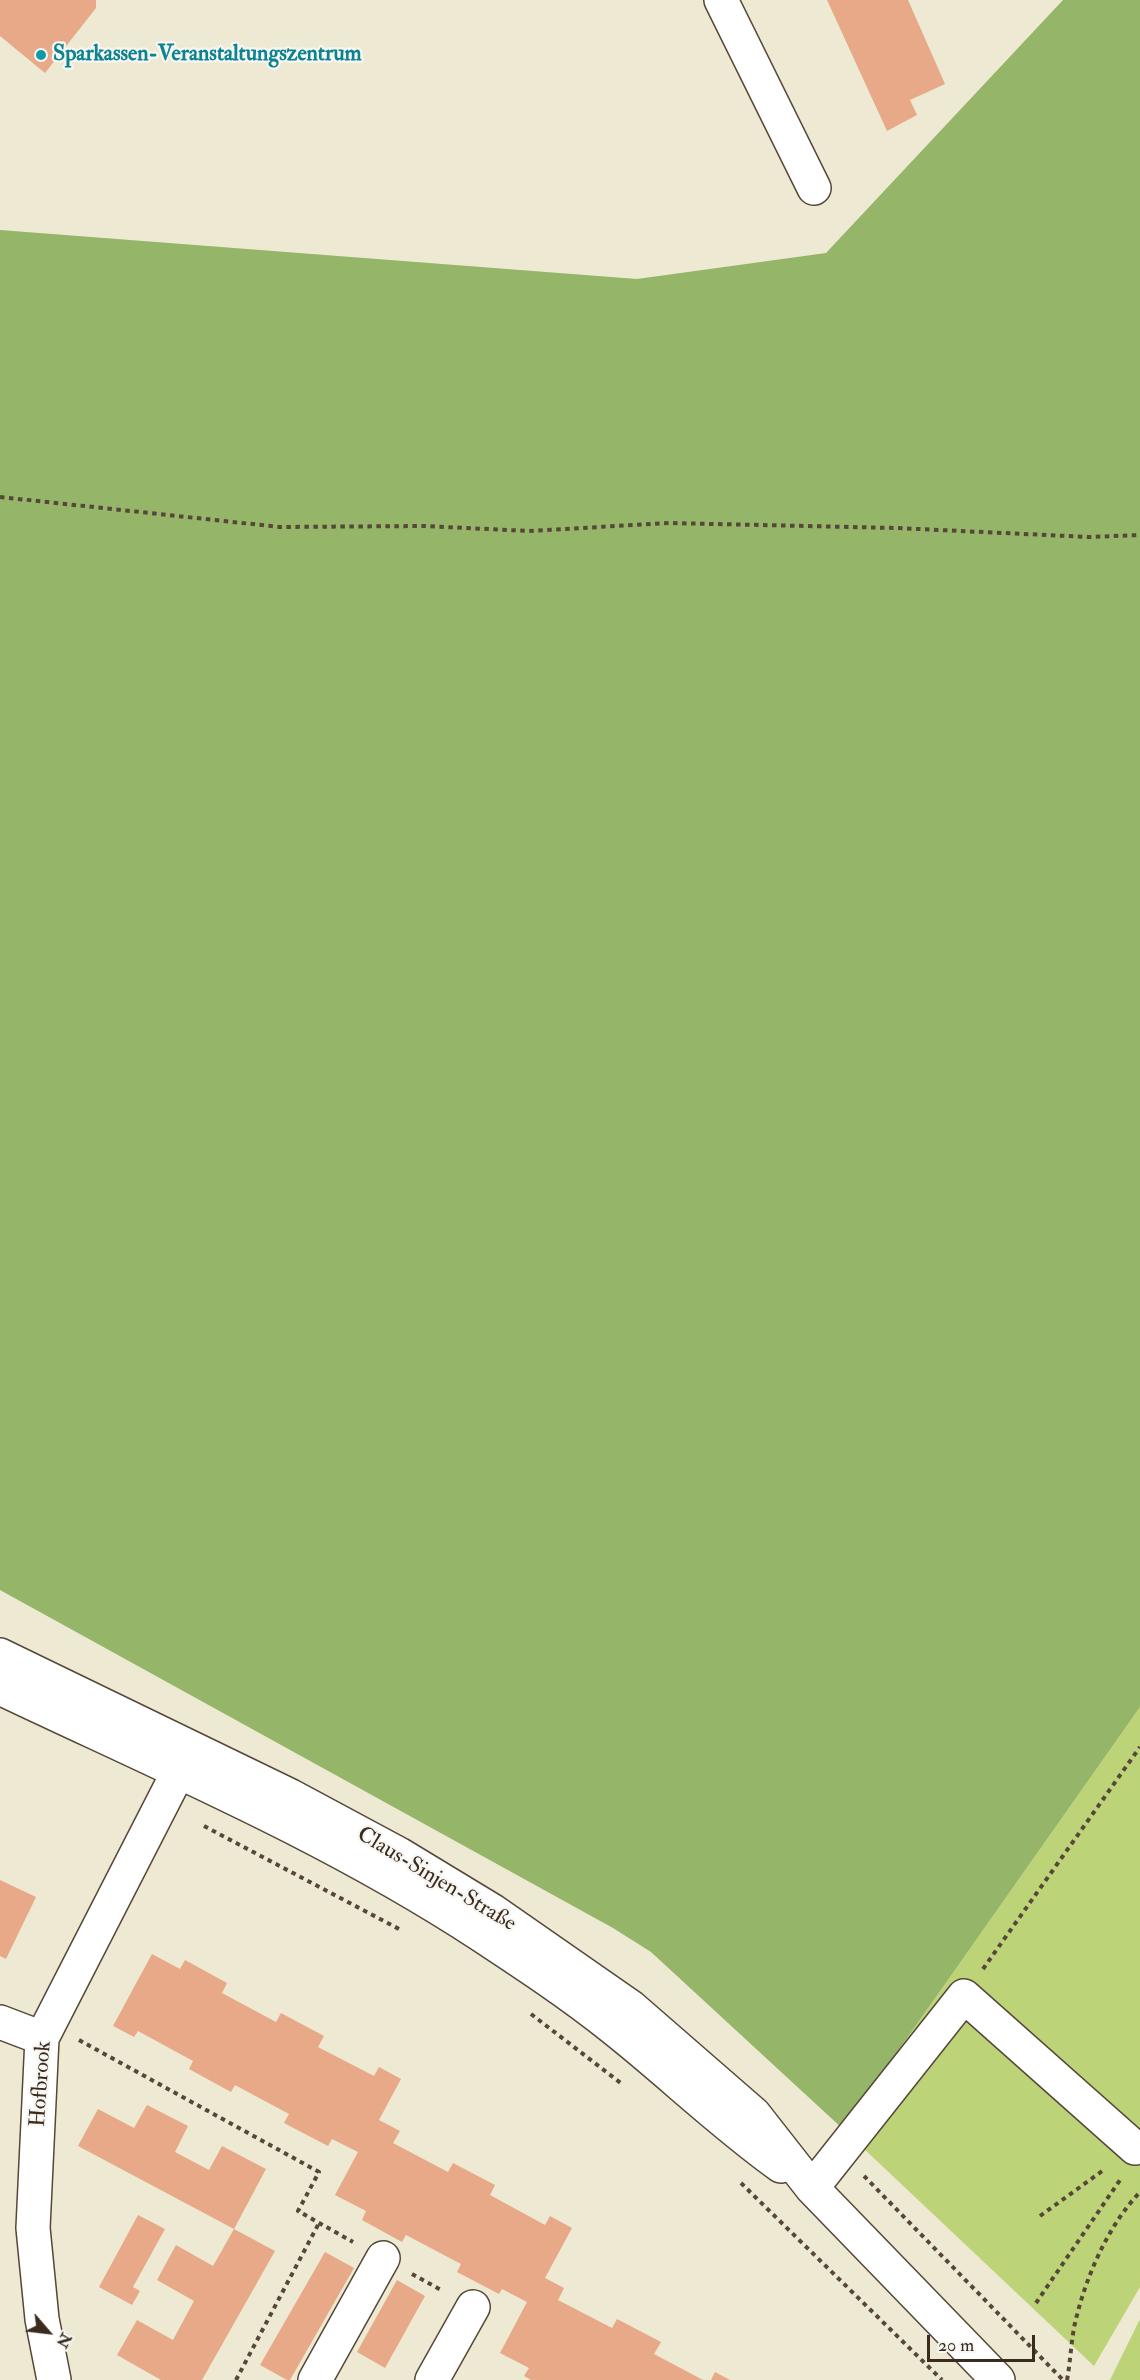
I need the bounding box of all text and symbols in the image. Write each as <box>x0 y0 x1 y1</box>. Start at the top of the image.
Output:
place label: Sparkassen-Veranstaltungszentrum <box>53 42 362 68</box>
marker: Sparkassen-Veranstaltungszentrum <box>34 48 48 62</box>
street label: Claus-Sinjen-Straße <box>352 1822 520 1938</box>
street label: Hofbrook <box>26 2040 58 2128</box>
north arrow <box>18 2302 78 2362</box>
scale bar <box>930 2323 1038 2361</box>
text: N <box>52 2329 76 2351</box>
text: 20 m <box>938 2334 974 2357</box>

